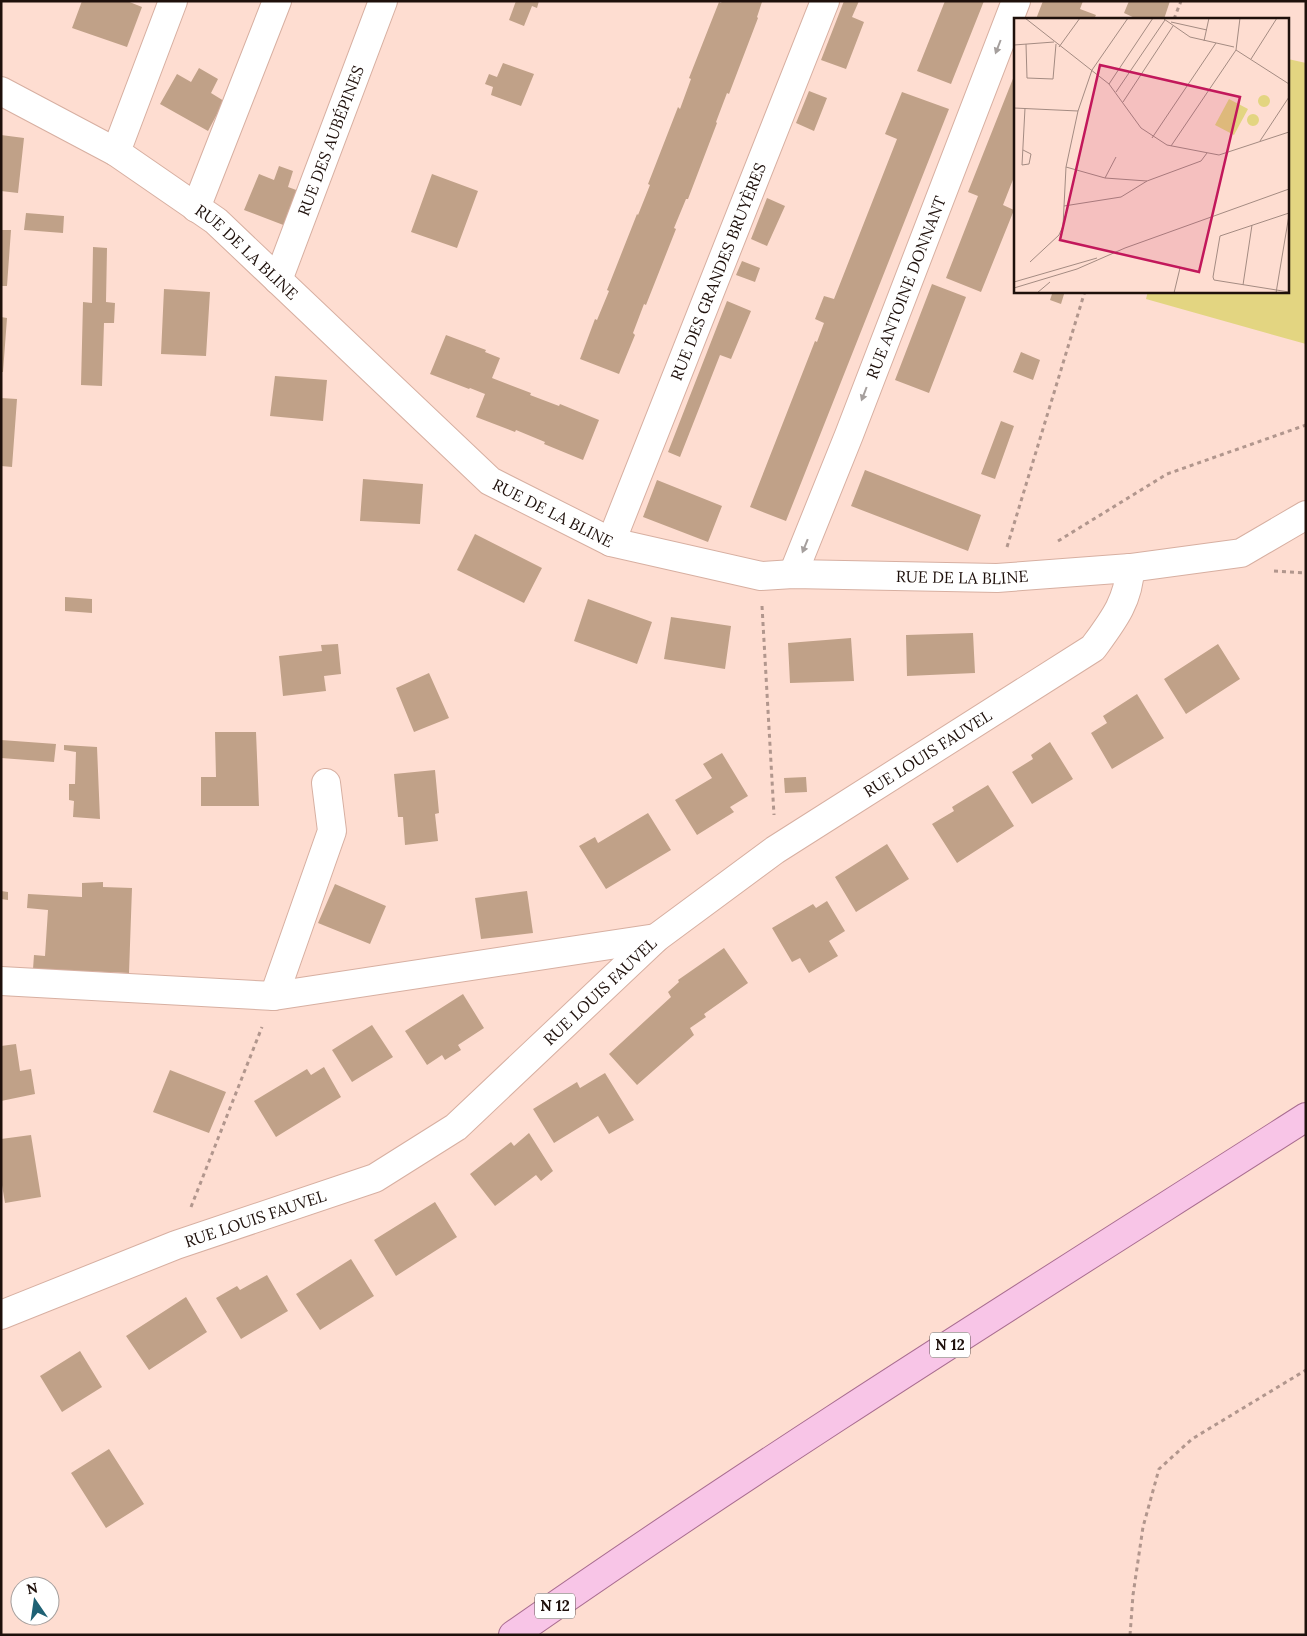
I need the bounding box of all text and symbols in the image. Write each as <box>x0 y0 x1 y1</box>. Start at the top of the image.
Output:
inset map <box>1014 18 1290 292</box>
one-way arrow <box>994 40 1002 55</box>
street label: RUE DES AUBÉPINES <box>293 63 368 218</box>
street label: RUE DES GRANDES BRUYÈRES <box>666 160 770 383</box>
street label: RUE ANTOINE DONNANT <box>862 193 950 382</box>
street label: RUE DE LA BLINE <box>191 200 302 304</box>
one-way arrow <box>860 387 867 402</box>
street label: RUE DE LA BLINE <box>489 474 617 552</box>
one-way arrow <box>800 538 808 553</box>
street label: RUE DE LA BLINE <box>896 566 1029 588</box>
street label: RUE LOUIS FAUVEL <box>860 705 995 801</box>
street label: RUE LOUIS FAUVEL <box>539 933 660 1049</box>
street label: RUE LOUIS FAUVEL <box>182 1185 328 1251</box>
road number: N 12 <box>930 1332 970 1358</box>
north arrow <box>10 1576 60 1626</box>
text: N <box>25 1578 40 1598</box>
road number: N 12 <box>535 1594 575 1618</box>

